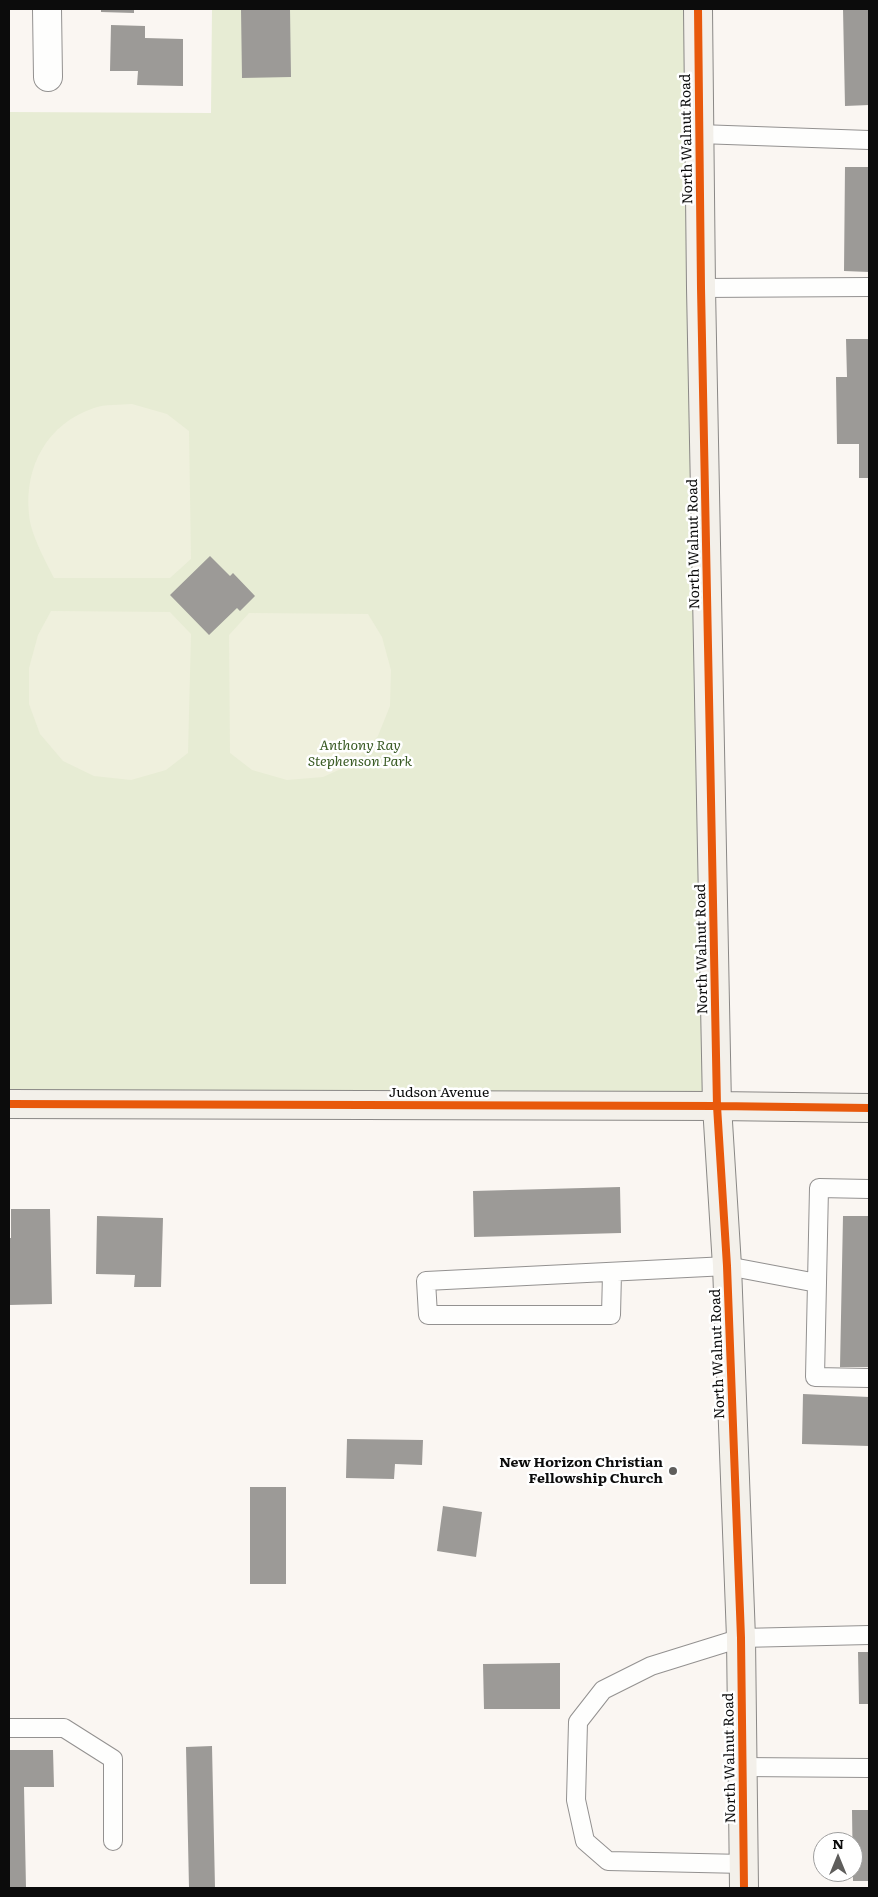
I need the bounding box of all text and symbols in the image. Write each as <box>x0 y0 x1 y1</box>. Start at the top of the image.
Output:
street label: North Walnut Road <box>677 74 697 204</box>
street label: North Walnut Road <box>684 479 704 609</box>
park label: Anthony Ray Stephenson Park <box>308 738 412 770</box>
street label: North Walnut Road <box>692 884 712 1014</box>
street label: Judson Avenue <box>389 1085 489 1101</box>
street label: North Walnut Road <box>707 1289 729 1419</box>
place label: New Horizon Christian Fellowship Church <box>499 1455 663 1488</box>
marker: New Horizon Christian Fellowship Church <box>667 1465 679 1477</box>
street label: North Walnut Road <box>720 1693 740 1823</box>
north arrow <box>813 1832 863 1882</box>
text: N <box>832 1833 844 1853</box>

